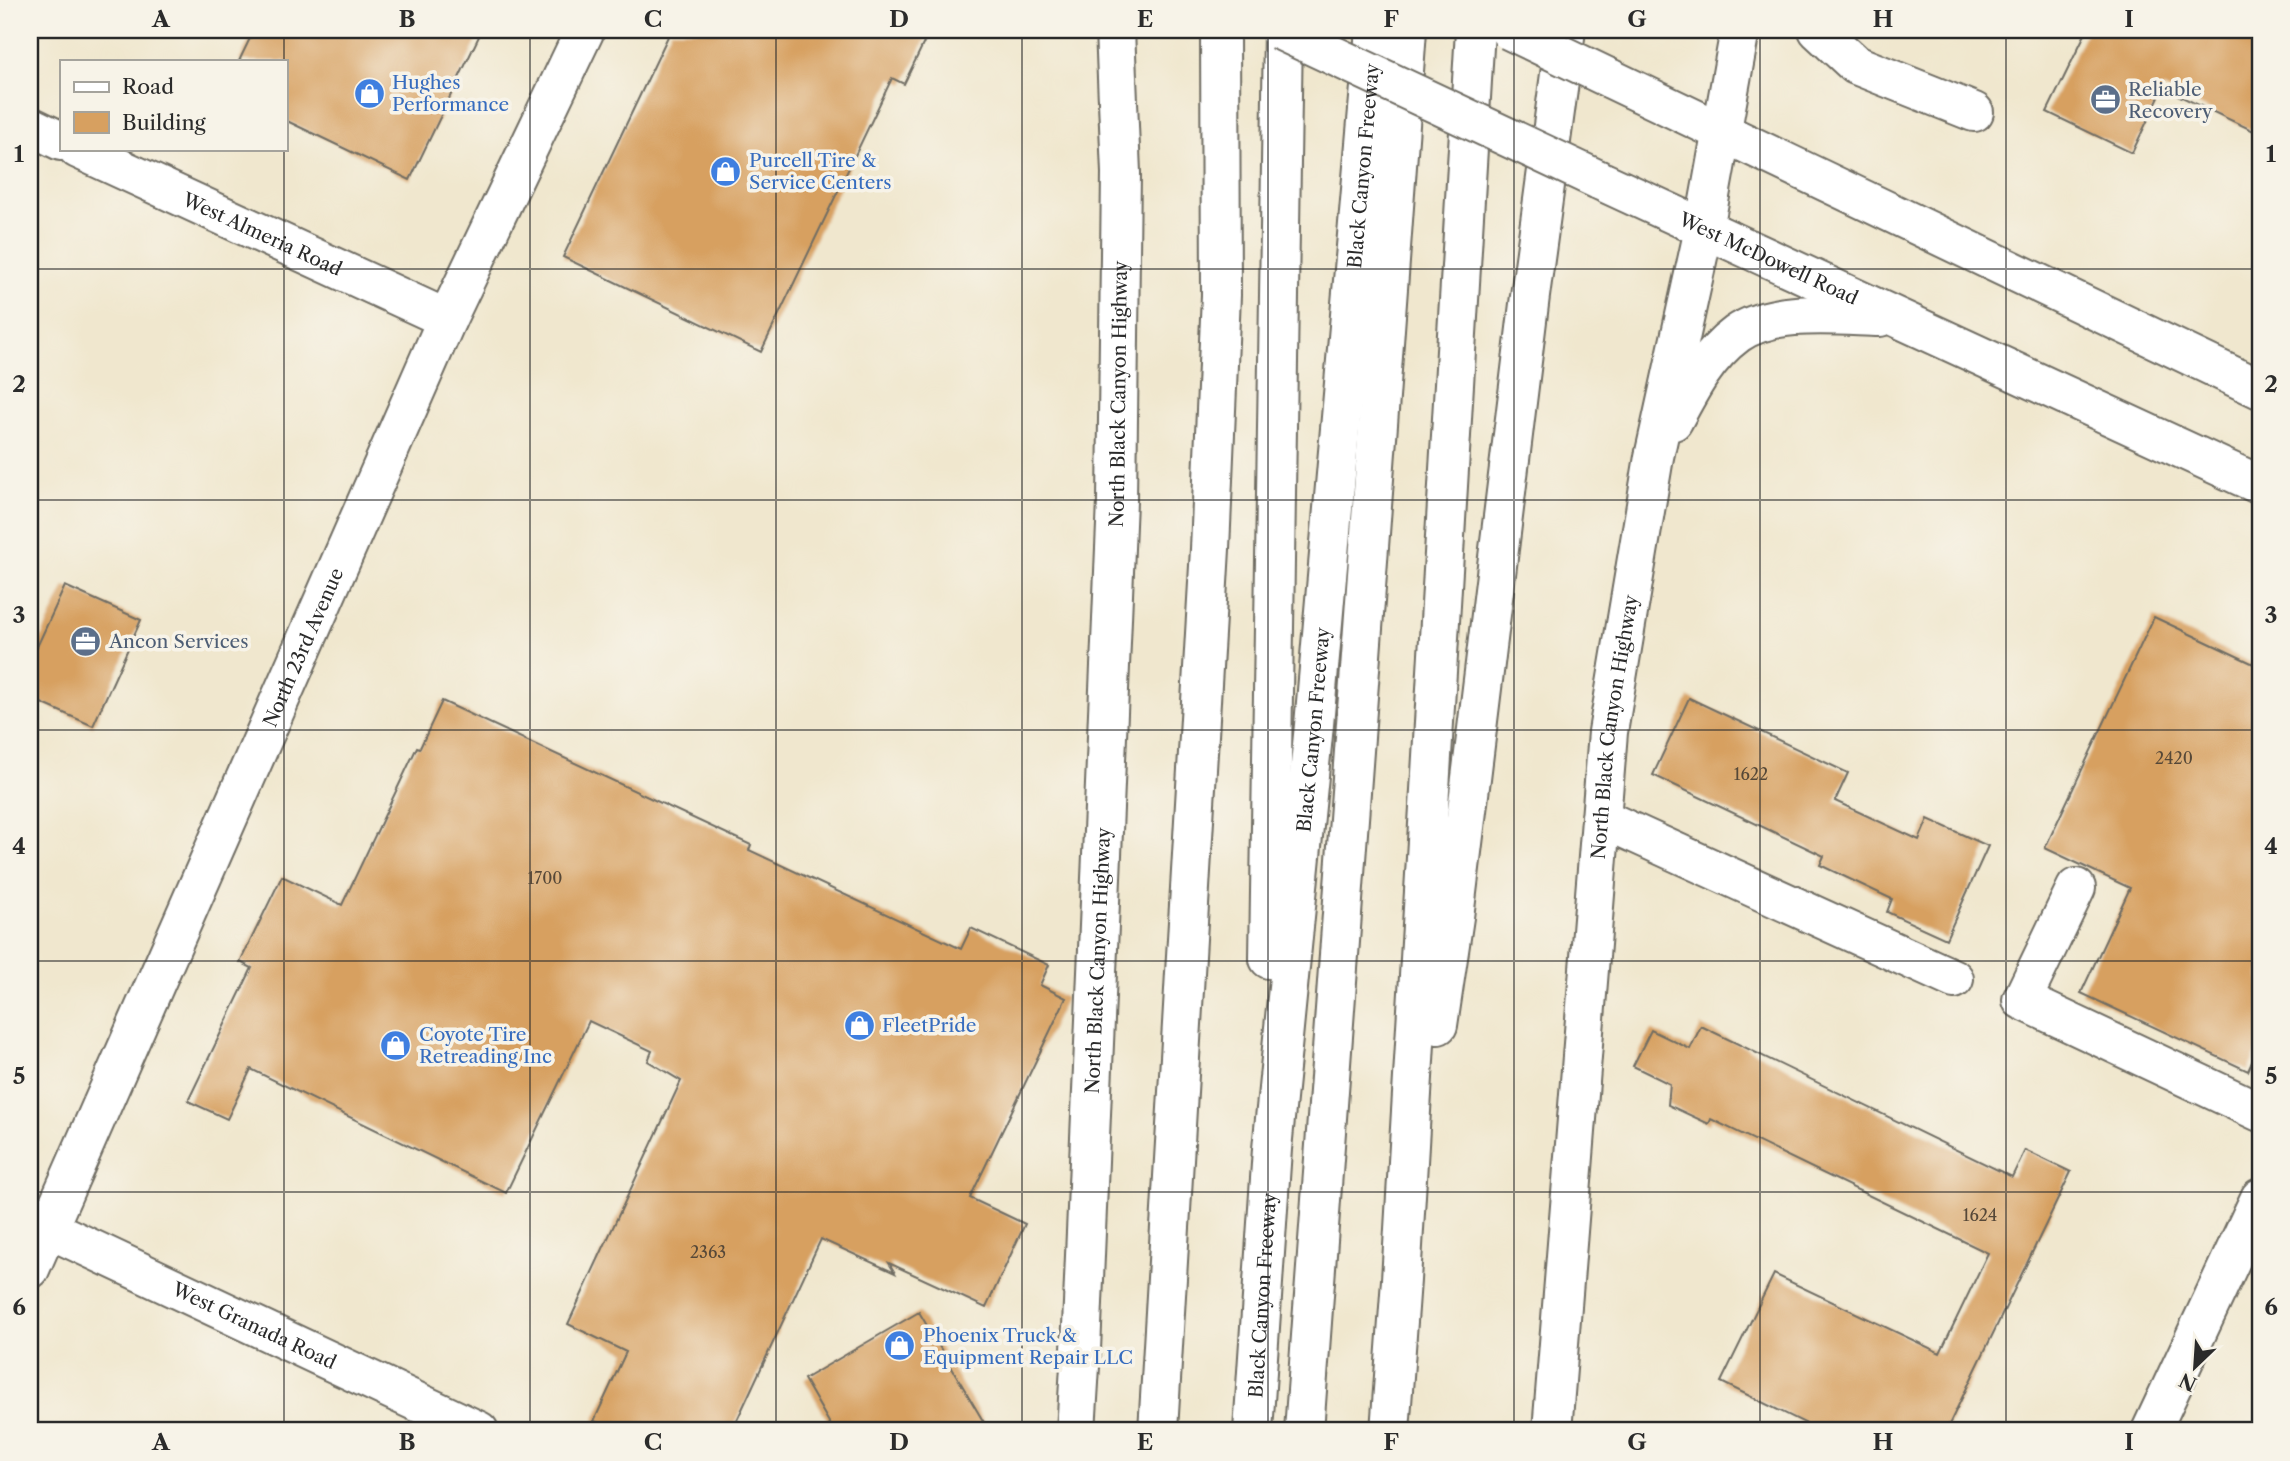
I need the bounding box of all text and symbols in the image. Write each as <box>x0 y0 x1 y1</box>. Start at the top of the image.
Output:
text: A <box>151 5 171 33</box>
text: B <box>398 5 416 33</box>
text: C <box>644 5 662 33</box>
text: D <box>889 5 909 33</box>
text: E <box>1137 5 1153 33</box>
text: F <box>1383 5 1399 33</box>
text: G <box>1627 5 1647 33</box>
text: H <box>1873 5 1894 33</box>
text: I <box>2124 5 2134 33</box>
legend <box>60 60 287 150</box>
street label: Black Canyon Freeway <box>1343 62 1384 269</box>
place label: Hughes Performance <box>392 71 509 116</box>
text: Road <box>122 74 174 99</box>
shop icon: Hughes Performance <box>352 76 386 110</box>
place label: Reliable Recovery <box>2128 78 2213 123</box>
office icon: Reliable Recovery <box>2088 83 2122 117</box>
text: Building <box>122 110 207 135</box>
text: 1 <box>14 140 25 168</box>
text: 1 <box>2266 140 2277 168</box>
place label: Purcell Tire & Service Centers <box>749 149 892 194</box>
shop icon: Purcell Tire & Service Centers <box>709 154 743 188</box>
street label: West Almeria Road <box>178 187 346 281</box>
street label: West McDowell Road <box>1675 207 1862 310</box>
street label: North Black Canyon Highway <box>1105 260 1132 528</box>
text: 2 <box>12 370 26 398</box>
text: 2 <box>2264 370 2278 398</box>
street label: North 23rd Avenue <box>258 564 348 730</box>
street label: North Black Canyon Highway <box>1587 593 1643 860</box>
text: 3 <box>13 601 26 629</box>
text: 3 <box>2265 601 2278 629</box>
office icon: Ancon Services <box>69 624 103 658</box>
street label: Black Canyon Freeway <box>1292 626 1335 833</box>
place label: Ancon Services <box>108 630 249 653</box>
house number: 2420 <box>2155 748 2193 768</box>
house number: 1622 <box>1734 764 1768 784</box>
street label: North Black Canyon Highway <box>1081 826 1115 1094</box>
text: 4 <box>12 832 26 860</box>
text: 4 <box>2264 832 2278 860</box>
house number: 1700 <box>528 868 562 888</box>
shop icon: FleetPride <box>842 1008 876 1042</box>
place label: FleetPride <box>882 1014 977 1037</box>
place label: Coyote Tire Retreading Inc <box>419 1023 552 1068</box>
shop icon: Coyote Tire Retreading Inc <box>379 1028 413 1062</box>
text: 5 <box>13 1062 25 1090</box>
text: 5 <box>2265 1062 2277 1090</box>
street label: Black Canyon Freeway <box>1244 1192 1281 1399</box>
house number: 1624 <box>1963 1205 1997 1225</box>
house number: 2363 <box>690 1242 726 1262</box>
street label: West Granada Road <box>168 1277 340 1374</box>
text: 6 <box>12 1293 26 1321</box>
text: 6 <box>2264 1293 2278 1321</box>
place label: Phoenix Truck & Equipment Repair LLC <box>923 1324 1133 1369</box>
shop icon: Phoenix Truck & Equipment Repair LLC <box>883 1329 917 1363</box>
north arrow <box>2160 1332 2230 1402</box>
text: N <box>2176 1368 2200 1396</box>
text: A <box>151 1428 171 1456</box>
text: B <box>398 1428 416 1456</box>
text: C <box>644 1428 662 1456</box>
text: D <box>889 1428 909 1456</box>
text: E <box>1137 1428 1153 1456</box>
text: F <box>1383 1428 1399 1456</box>
text: G <box>1627 1428 1647 1456</box>
text: H <box>1873 1428 1894 1456</box>
text: I <box>2124 1428 2134 1456</box>

